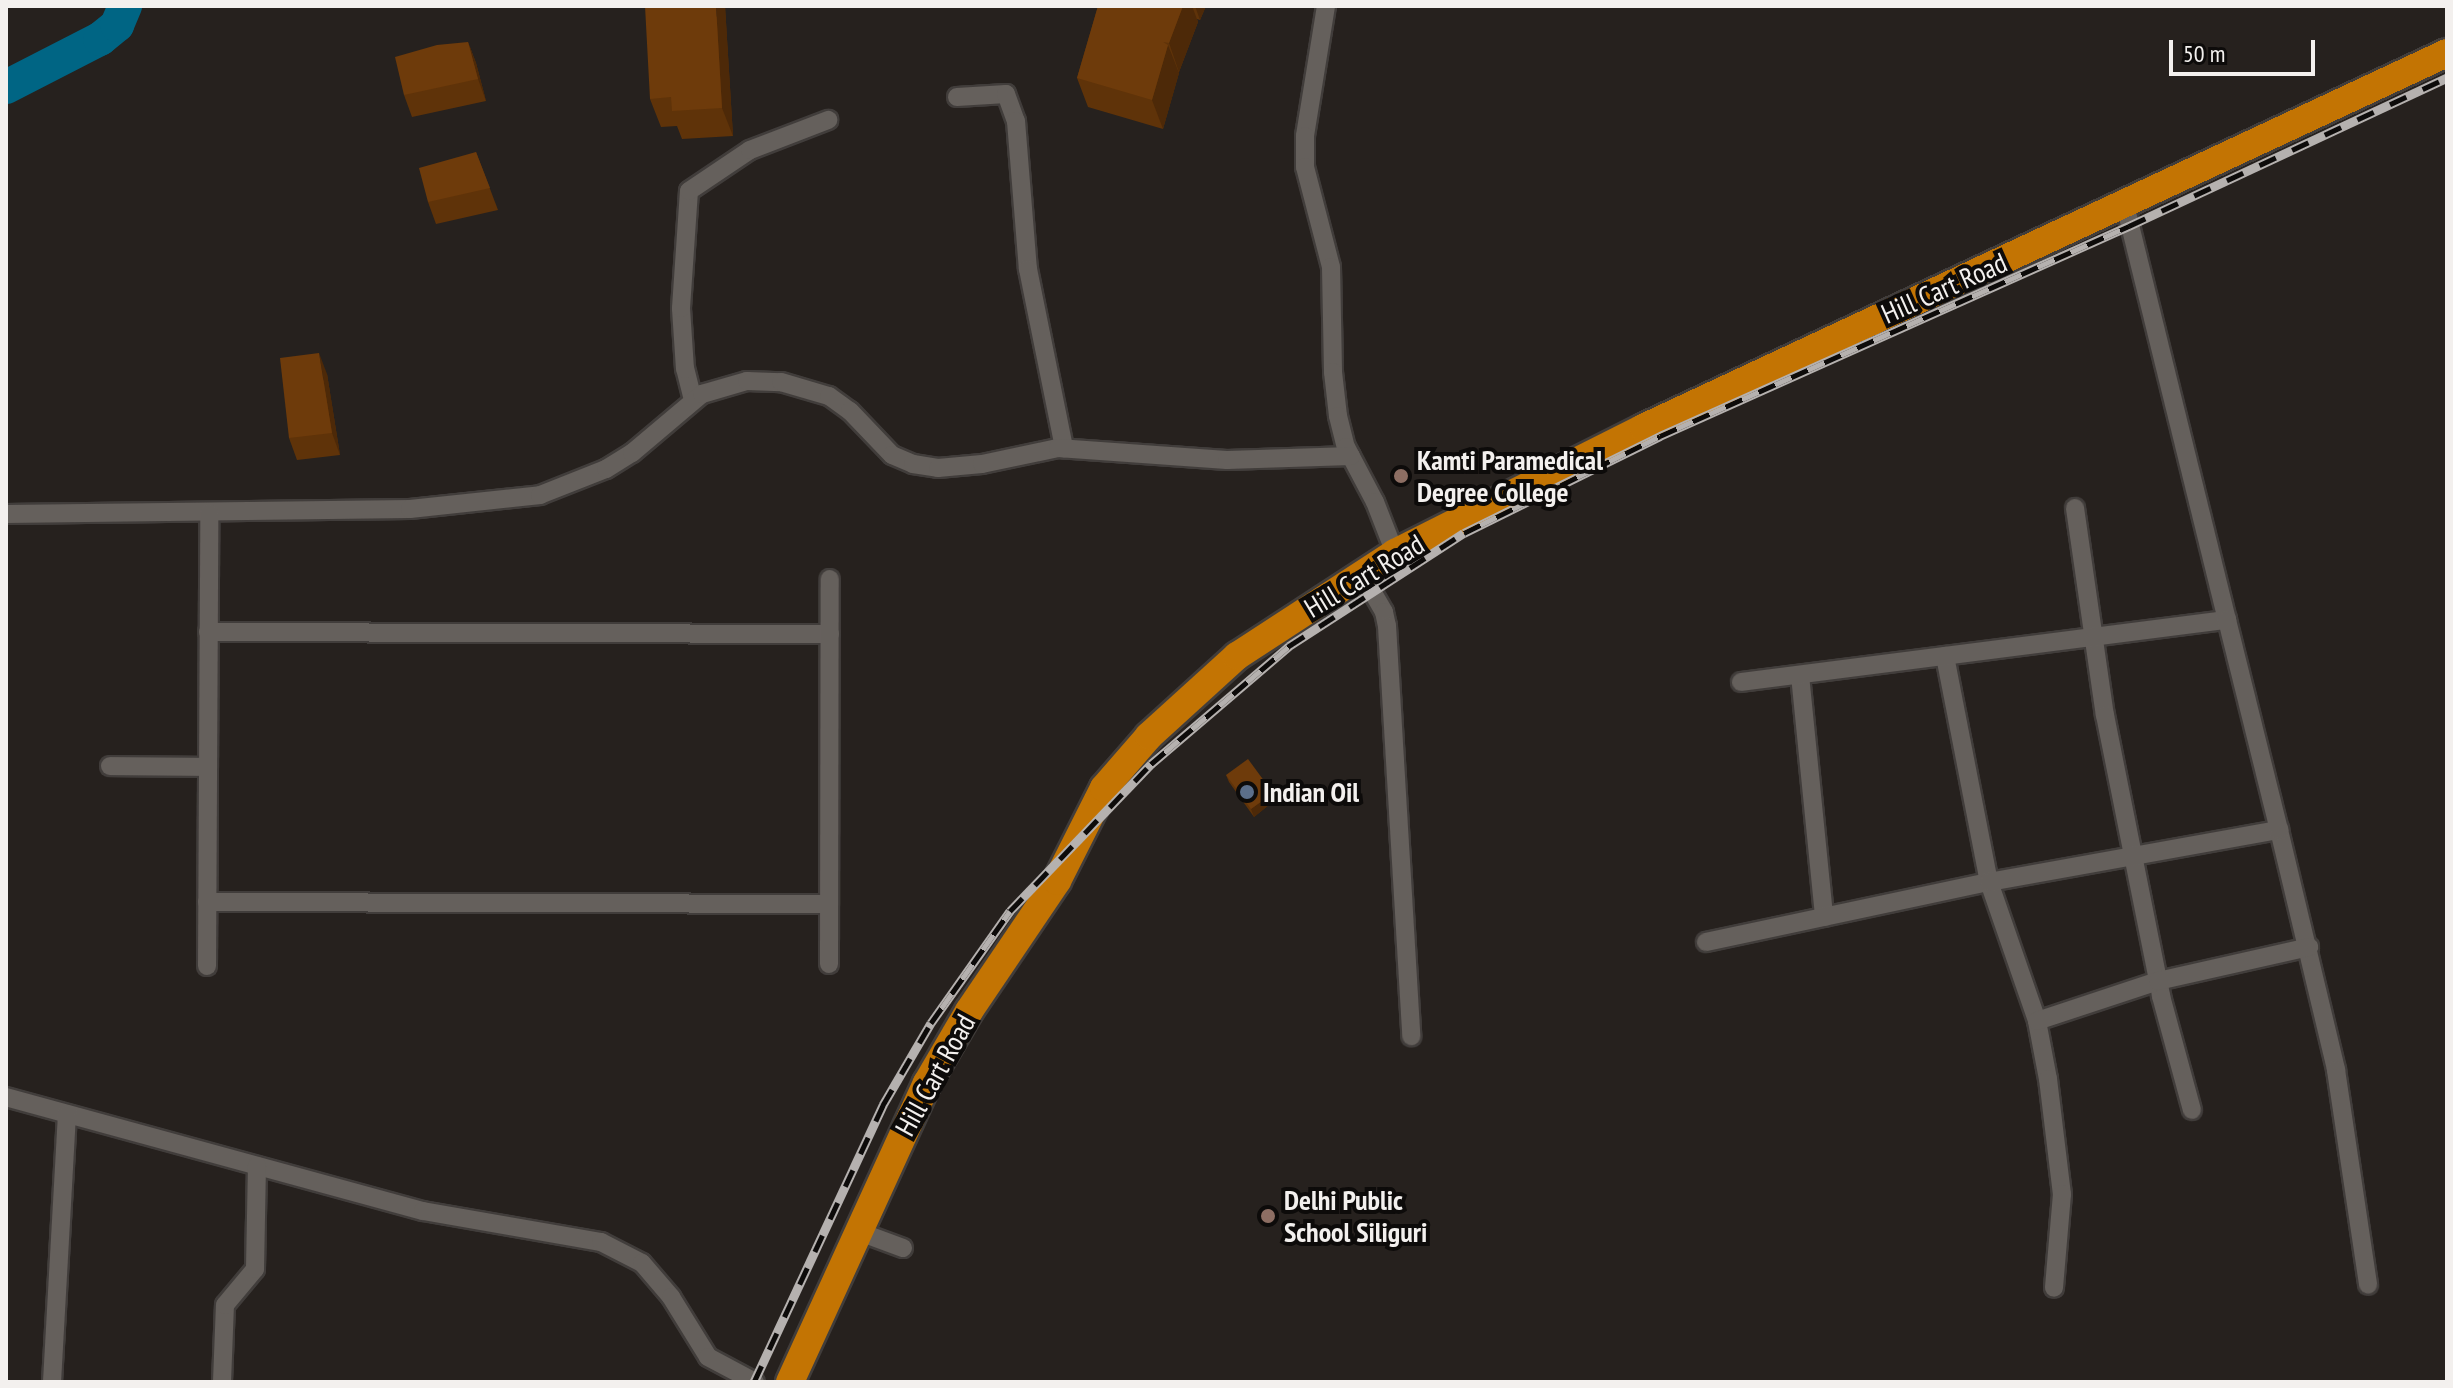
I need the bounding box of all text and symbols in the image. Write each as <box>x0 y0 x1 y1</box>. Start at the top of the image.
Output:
scale bar <box>2173 24 2319 74</box>
text: 50 m <box>2183 38 2225 69</box>
street label: Hill Cart Road <box>1876 246 2012 330</box>
place label: Kamti Paramedical Degree College <box>1417 443 1603 509</box>
marker: Kamti Paramedical Degree College <box>1392 467 1410 485</box>
street label: Hill Cart Road <box>1298 527 1430 625</box>
place label: Indian Oil <box>1263 775 1359 809</box>
marker: Indian Oil <box>1238 783 1256 801</box>
street label: Hill Cart Road <box>888 1008 982 1142</box>
place label: Delhi Public School Siliguri <box>1284 1183 1427 1249</box>
marker: Delhi Public School Siliguri <box>1259 1207 1277 1225</box>

